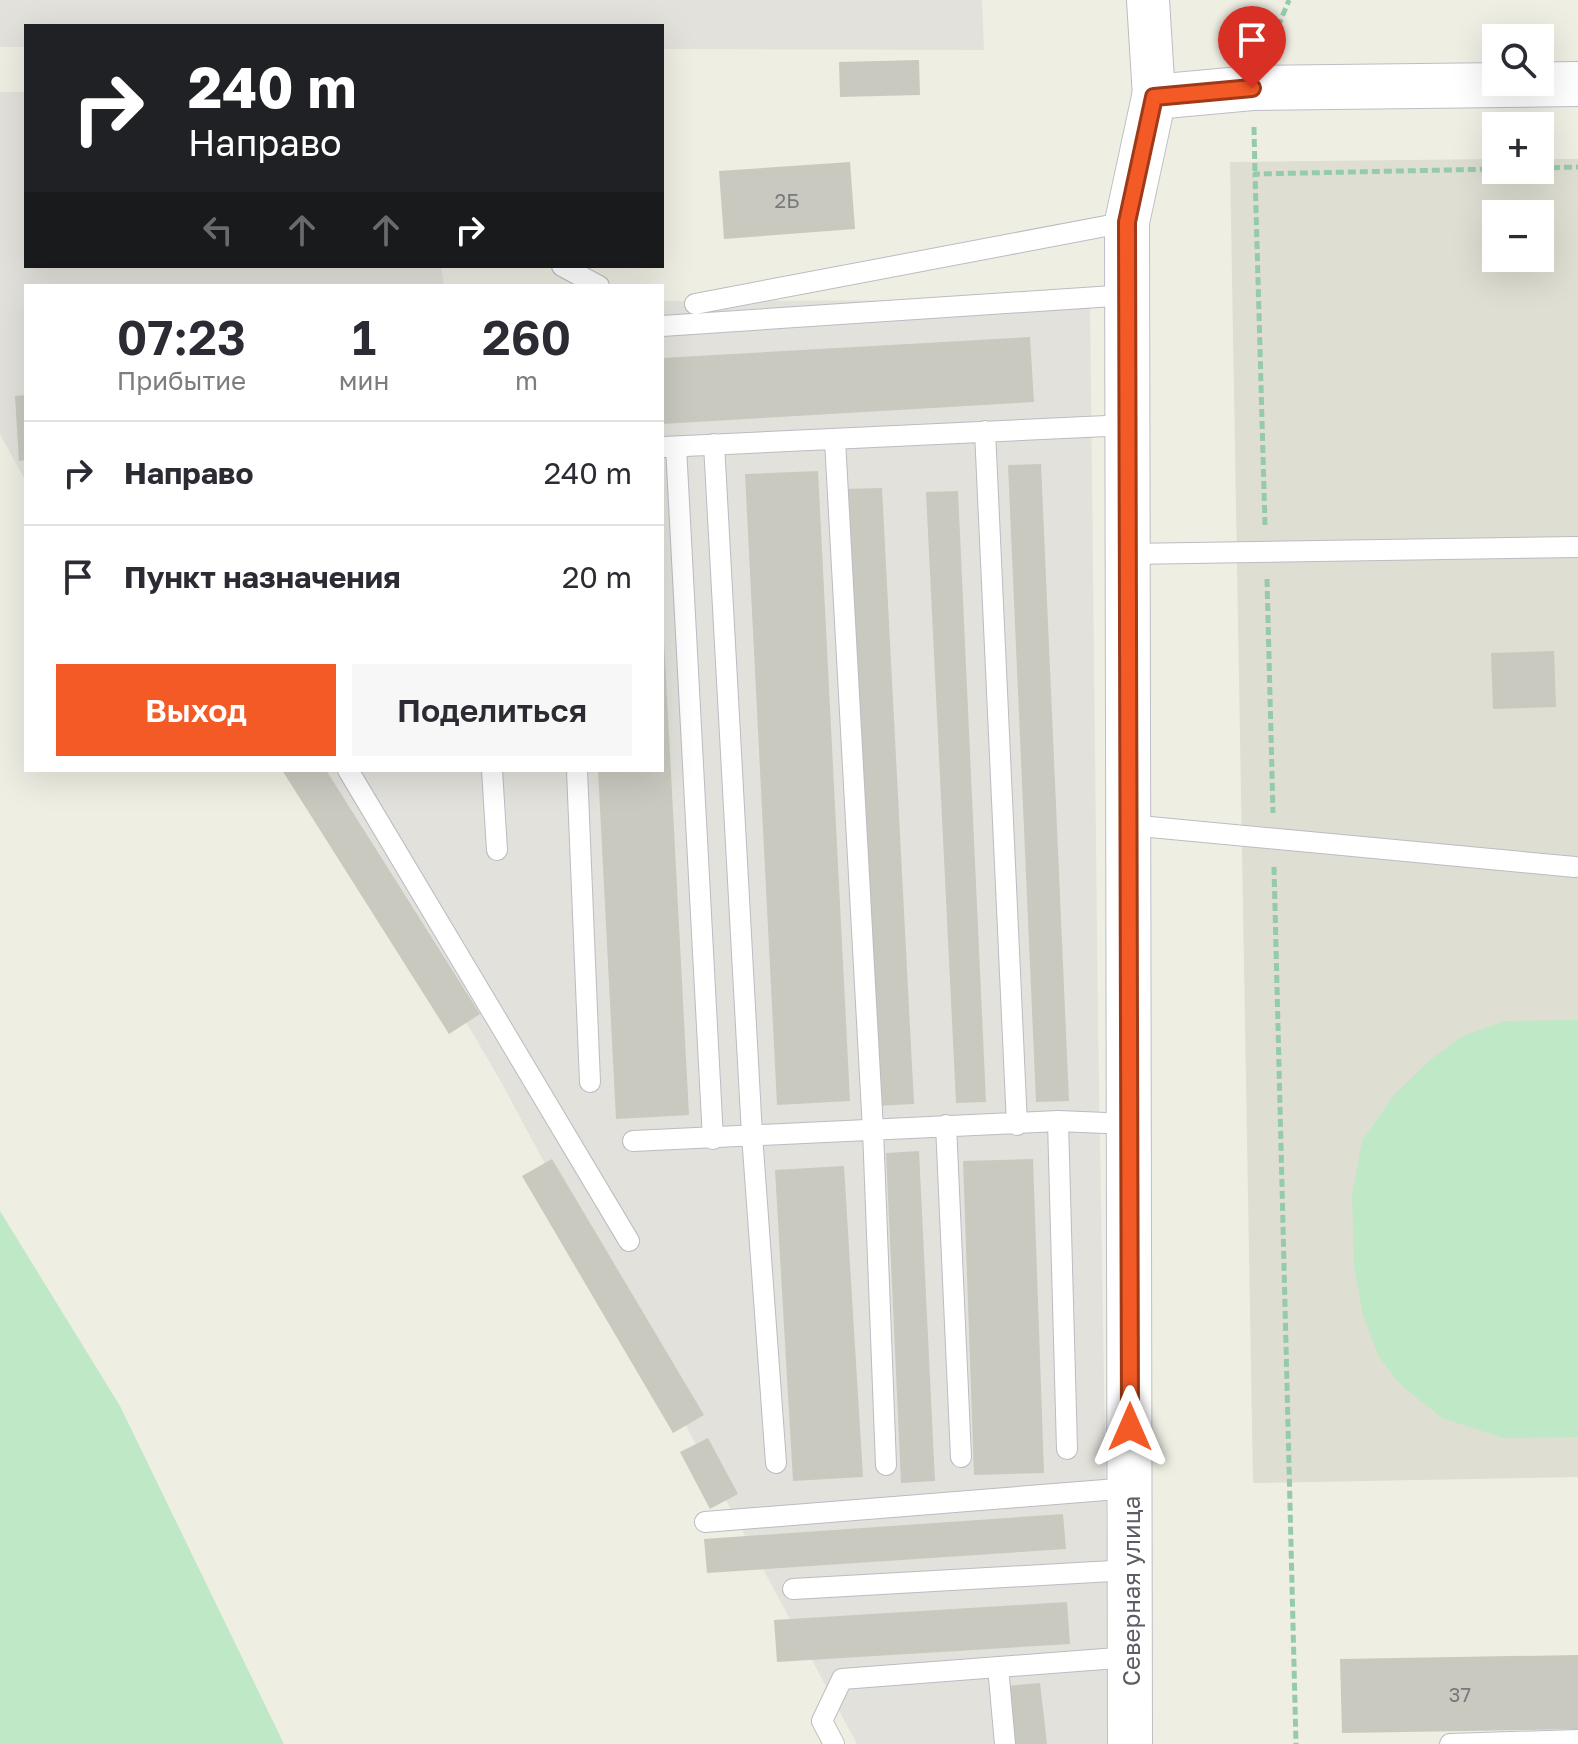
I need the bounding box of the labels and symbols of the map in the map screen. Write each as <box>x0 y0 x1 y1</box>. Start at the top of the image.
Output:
pin <box>1218 6 1286 88</box>
house number: 2Б <box>775 188 799 212</box>
position arrow <box>1088 1385 1172 1469</box>
street label: Северная улица <box>1116 1496 1145 1686</box>
house number: 37 <box>1449 1682 1471 1706</box>

